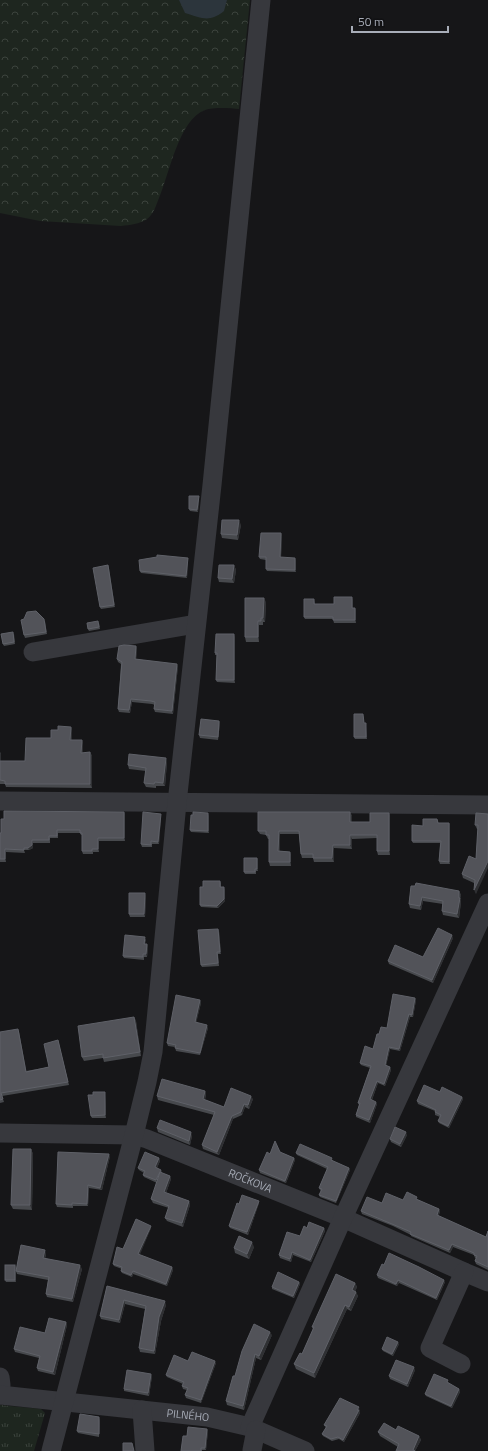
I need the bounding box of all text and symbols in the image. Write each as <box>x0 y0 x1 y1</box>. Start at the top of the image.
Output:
scale bar <box>352 8 448 34</box>
text: 50 m <box>358 12 384 31</box>
street label: ROČKOVA <box>226 1165 275 1197</box>
street label: PILNÉHO <box>166 1405 210 1425</box>

